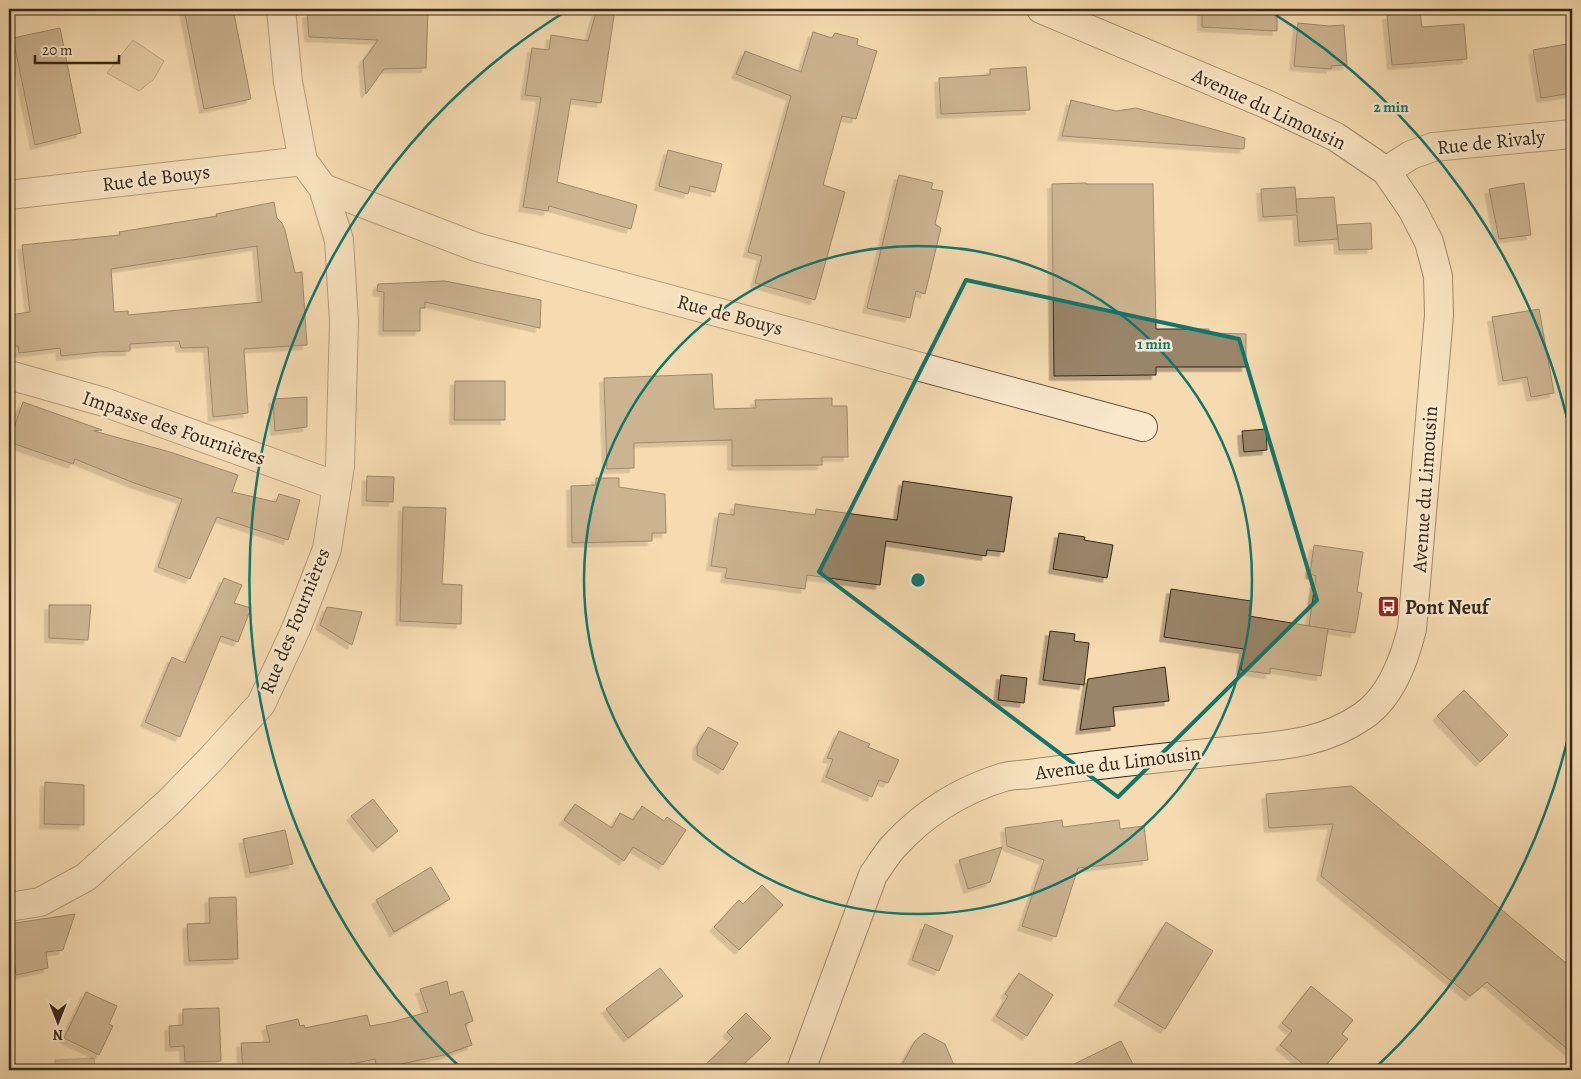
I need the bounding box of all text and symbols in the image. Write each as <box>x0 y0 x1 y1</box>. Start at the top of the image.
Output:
scale bar <box>35 32 119 64</box>
text: 20 m <box>42 40 73 60</box>
street label: Avenue du Limousin <box>1187 61 1350 157</box>
text: 2 min <box>1373 97 1409 117</box>
street label: Rue de Rivaly <box>1436 123 1547 161</box>
street label: Rue de Bouys <box>101 158 211 198</box>
street label: Rue de Bouys <box>674 288 786 342</box>
text: 1 min <box>1137 334 1171 354</box>
street label: Impasse des Fournières <box>79 384 269 472</box>
street label: Avenue du Limousin <box>1406 405 1444 574</box>
street label: Rue des Fournières <box>253 544 337 698</box>
centre of rings <box>909 571 927 589</box>
place label: Pont Neuf <box>1405 594 1492 621</box>
bus stop icon: Pont Neuf <box>1377 595 1401 619</box>
street label: Avenue du Limousin <box>1033 739 1202 787</box>
north arrow <box>32 996 82 1046</box>
text: N <box>53 1025 63 1044</box>

